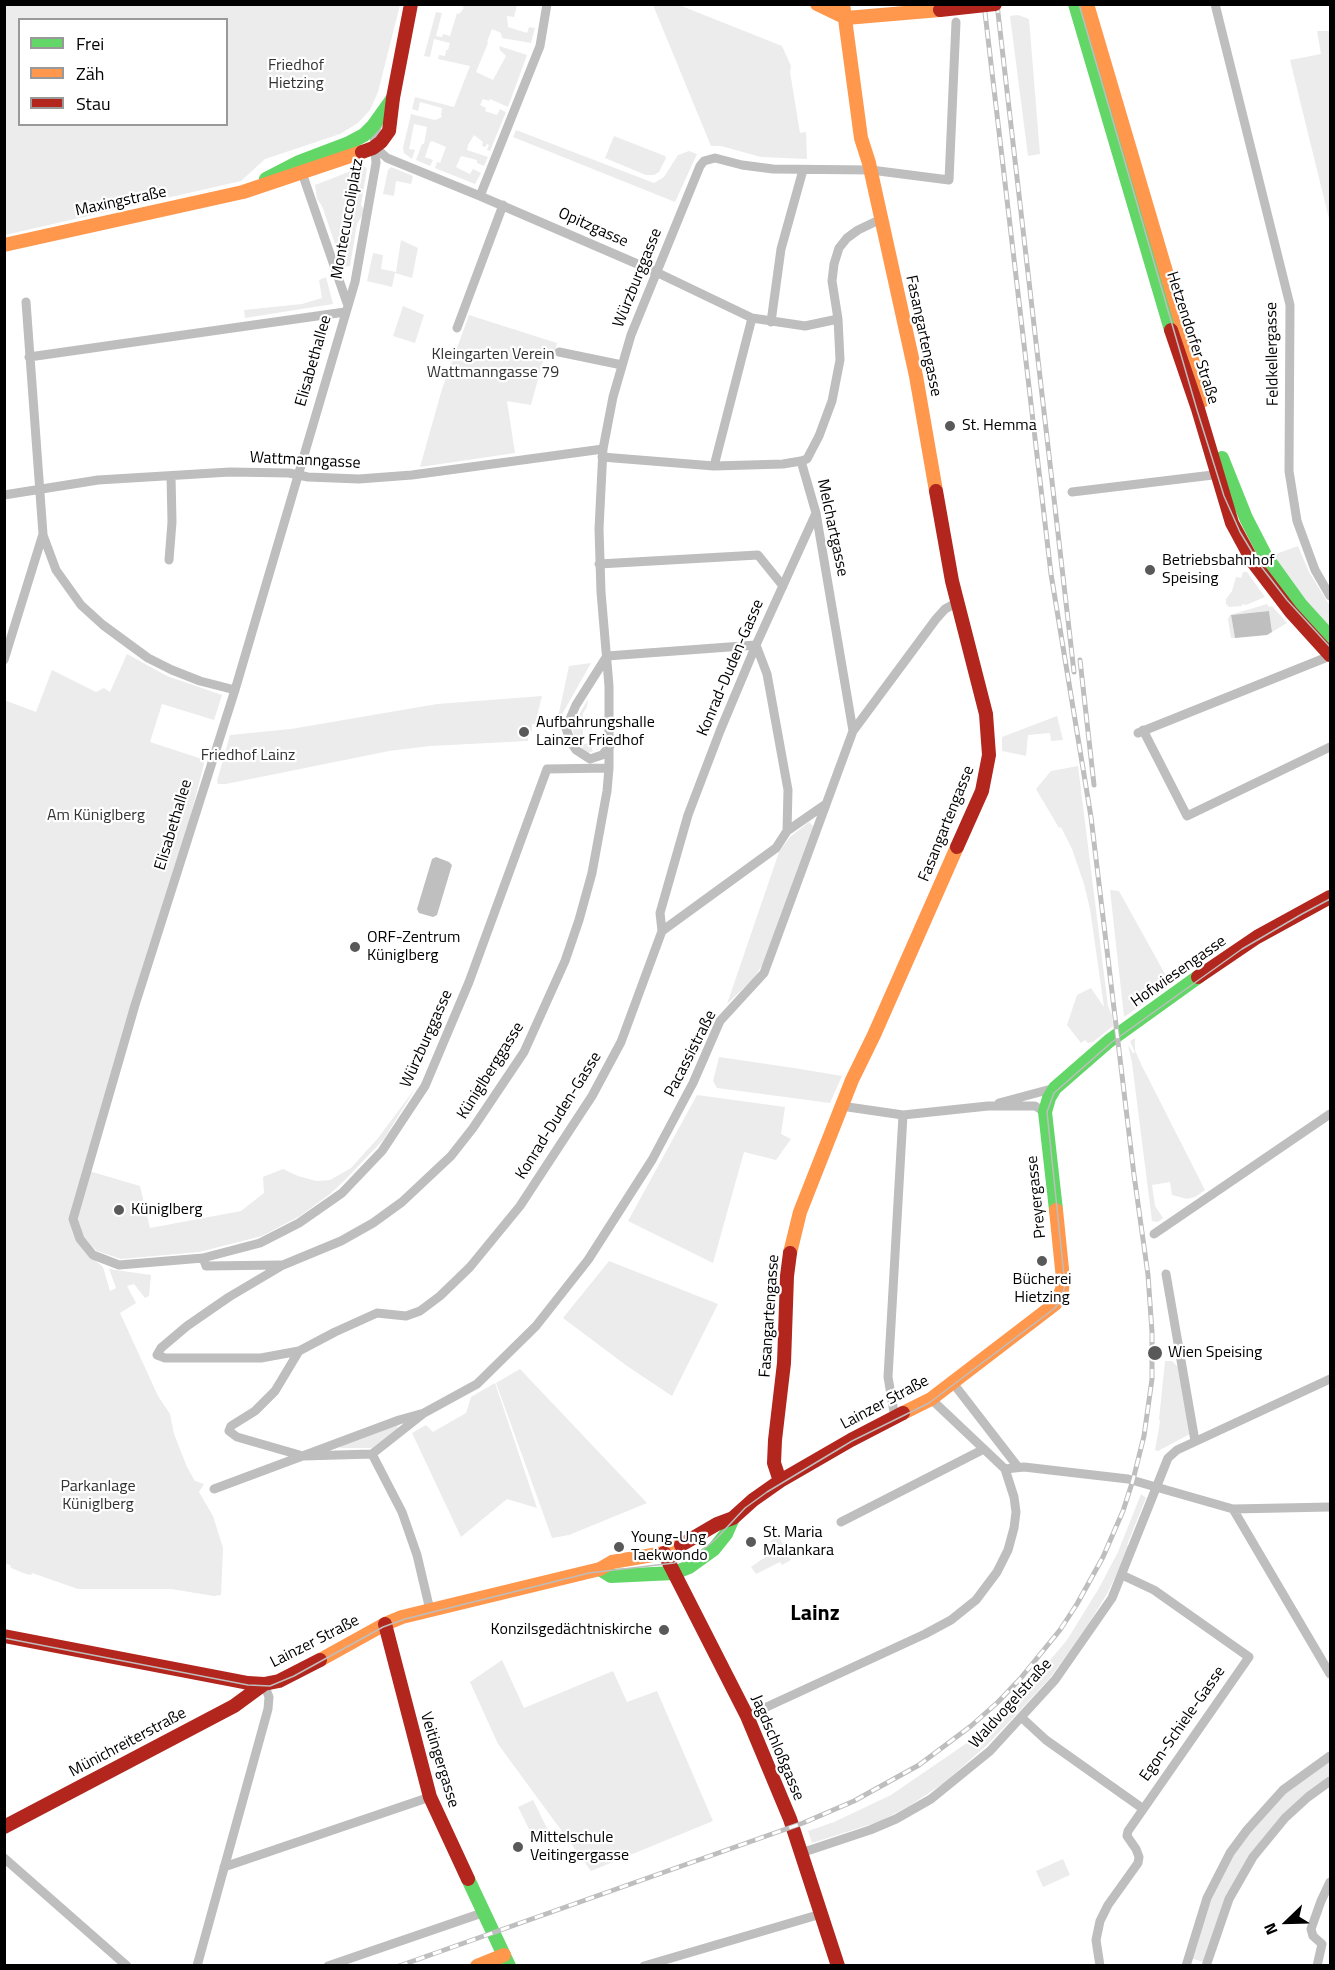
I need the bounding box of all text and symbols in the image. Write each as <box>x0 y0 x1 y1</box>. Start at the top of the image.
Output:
legend <box>18 18 228 126</box>
text: Frei <box>76 30 104 57</box>
park label: Friedhof Hietzing <box>268 56 324 94</box>
text: Zäh <box>76 60 104 87</box>
text: Stau <box>76 90 111 117</box>
street label: Montecuccoliplatz <box>328 157 368 281</box>
street label: Maxingstraße <box>74 183 168 221</box>
street label: Opitzgasse <box>555 204 631 252</box>
street label: Würzburggasse <box>609 226 667 330</box>
street label: Hetzendorfer Straße <box>1162 269 1222 407</box>
street label: Fasangartengasse <box>901 274 945 398</box>
street label: Feldkellergasse <box>1262 302 1284 406</box>
street label: Elisabethallee <box>292 313 336 409</box>
park label: Kleingarten Verein Wattmanngasse 79 <box>427 345 559 383</box>
place label: St. Hemma <box>962 416 1037 436</box>
marker: St. Hemma <box>943 419 957 433</box>
street label: Wattmanngasse <box>249 449 361 473</box>
street label: Melchartgasse <box>812 478 852 578</box>
place label: Betriebsbahnhof Speising <box>1162 551 1274 589</box>
marker: Betriebsbahnhof Speising <box>1143 563 1157 577</box>
street label: Konrad-Duden-Gasse <box>693 597 769 739</box>
place label: Aufbahrungshalle Lainzer Friedhof <box>536 713 655 751</box>
marker: Aufbahrungshalle Lainzer Friedhof <box>517 725 531 739</box>
park label: Friedhof Lainz <box>201 746 295 766</box>
street label: Fasangartengasse <box>915 763 979 885</box>
street label: Elisabethallee <box>151 777 197 873</box>
park label: Am Küniglberg <box>47 806 145 826</box>
place label: ORF-Zentrum Küniglberg <box>367 928 460 966</box>
street label: Hofwiesengasse <box>1128 932 1230 1012</box>
marker: ORF-Zentrum Küniglberg <box>348 940 362 954</box>
street label: Würzburggasse <box>397 987 457 1091</box>
street label: Pacassistraße <box>661 1007 721 1101</box>
street label: Küniglberggasse <box>454 1019 528 1123</box>
street label: Konrad-Duden-Gasse <box>512 1049 606 1183</box>
street label: Preyergasse <box>1023 1155 1051 1239</box>
place label: Küniglberg <box>131 1200 203 1220</box>
marker: Küniglberg <box>112 1203 126 1217</box>
street label: Fasangartengasse <box>756 1254 784 1378</box>
marker: Bücherei Hietzing <box>1035 1254 1049 1268</box>
place label: Bücherei Hietzing <box>1013 1270 1071 1308</box>
place label: Wien Speising <box>1168 1343 1262 1363</box>
marker: Wien Speising <box>1146 1344 1164 1362</box>
street label: Lainzer Straße <box>838 1372 932 1434</box>
park label: Parkanlage Küniglberg <box>60 1477 136 1515</box>
place label: St. Maria Malankara <box>763 1523 834 1561</box>
place label: Young-Ung Taekwondo <box>631 1528 708 1566</box>
marker: St. Maria Malankara <box>744 1535 758 1549</box>
marker: Young-Ung Taekwondo <box>612 1540 626 1554</box>
district label: Lainz <box>790 1602 840 1628</box>
street label: Lainzer Straße <box>267 1611 363 1673</box>
place label: Konzilsgedächtniskirche <box>491 1620 652 1640</box>
marker: Konzilsgedächtniskirche <box>657 1623 671 1637</box>
street label: Waldvogelstraße <box>966 1655 1056 1753</box>
street label: Egon-Schiele-Gasse <box>1136 1663 1230 1785</box>
street label: Jagdschloßgasse <box>746 1692 808 1804</box>
street label: Münichreiterstraße <box>66 1704 190 1782</box>
street label: Veitingergasse <box>415 1710 463 1810</box>
place label: Mittelschule Veitingergasse <box>530 1828 629 1866</box>
marker: Mittelschule Veitingergasse <box>511 1840 525 1854</box>
north arrow <box>1257 1892 1317 1952</box>
text: N <box>1257 1919 1284 1939</box>

